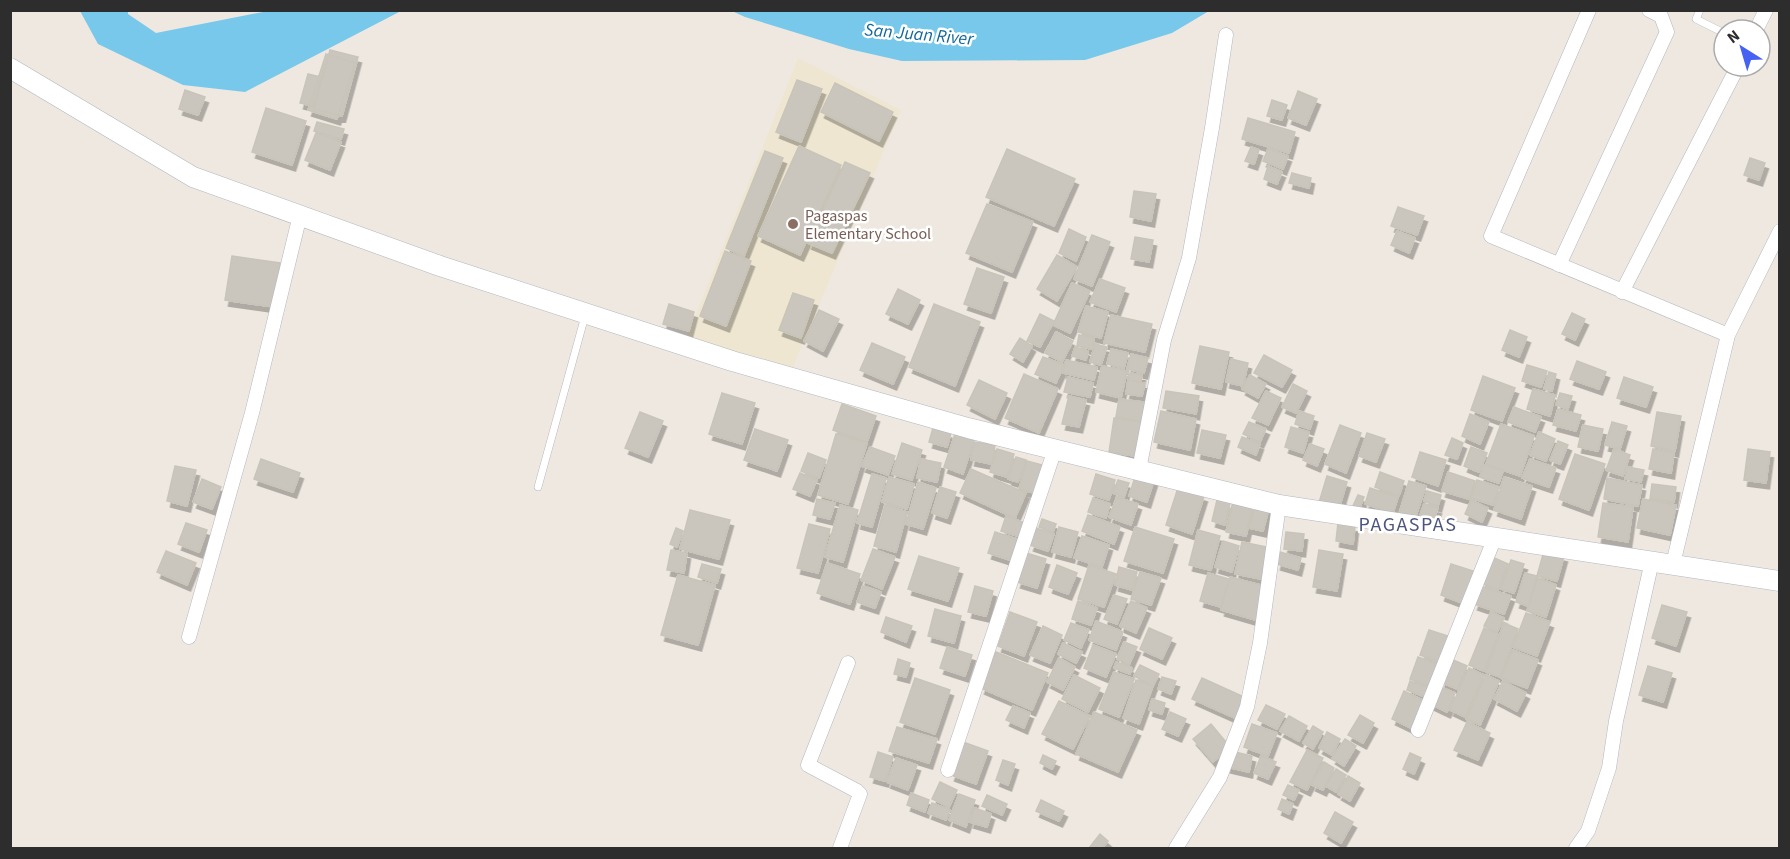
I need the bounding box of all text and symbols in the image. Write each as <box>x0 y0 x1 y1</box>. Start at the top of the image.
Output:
water label: San Juan River <box>863 17 975 52</box>
north arrow <box>1712 18 1772 78</box>
text: N <box>1723 25 1744 49</box>
place label: Pagaspas Elementary School <box>805 205 931 245</box>
marker: Pagaspas Elementary School <box>786 217 800 231</box>
district label: PAGASPAS <box>1359 511 1457 539</box>

